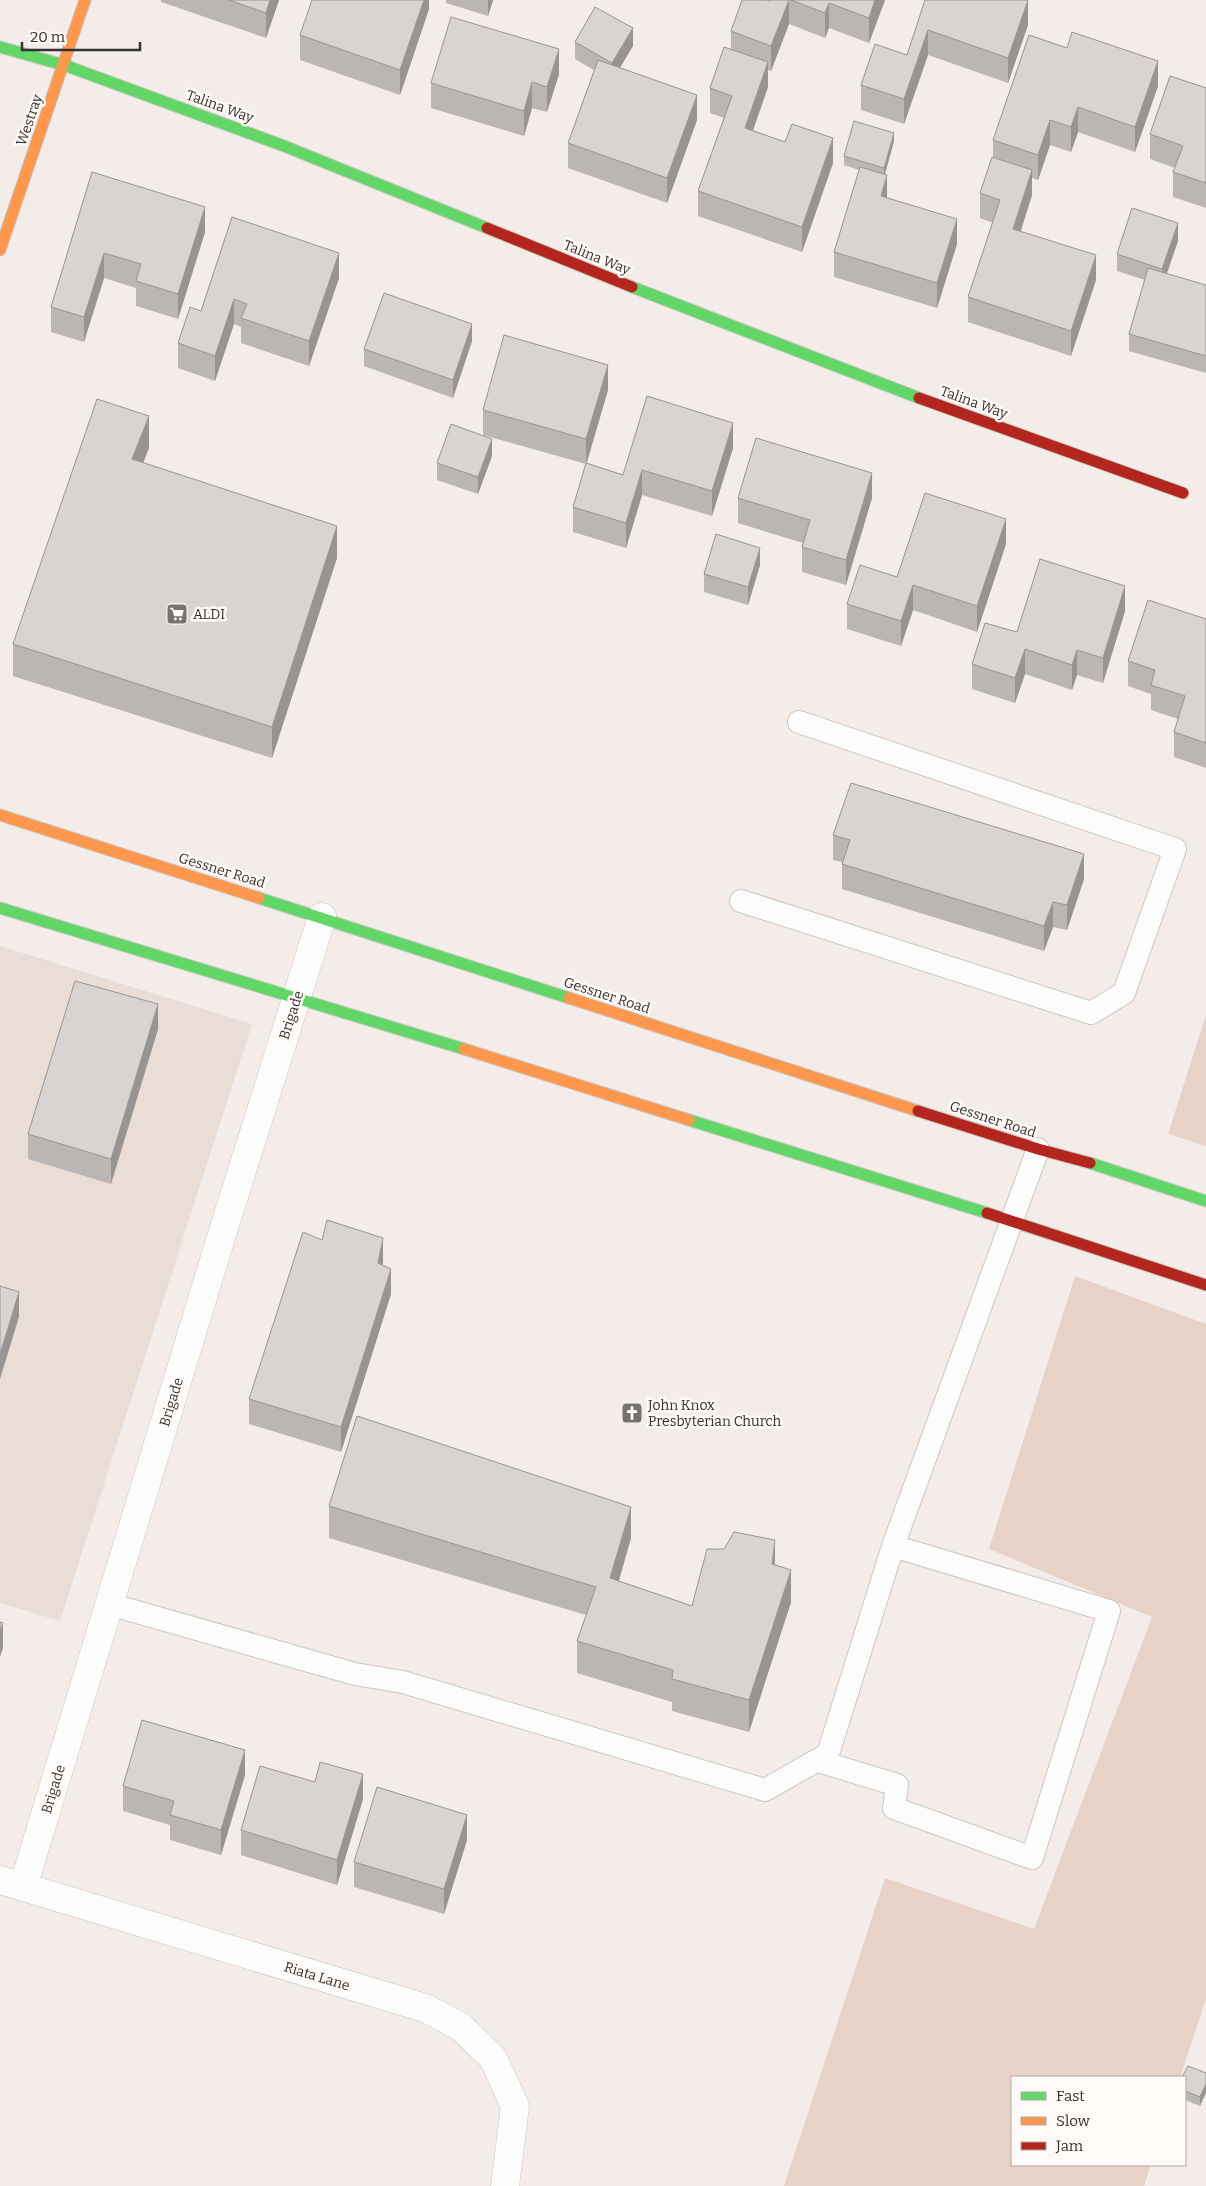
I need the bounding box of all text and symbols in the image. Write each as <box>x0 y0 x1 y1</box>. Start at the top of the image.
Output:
scale bar <box>22 20 140 52</box>
text: 20 m <box>30 28 66 46</box>
street label: Talina Way <box>184 86 256 127</box>
street label: Westray <box>13 92 46 148</box>
street label: Talina Way <box>561 236 633 279</box>
street label: Talina Way <box>938 382 1010 423</box>
supermarket icon: ALDI <box>165 602 189 626</box>
place label: ALDI <box>193 606 225 623</box>
street label: Gessner Road <box>176 849 267 892</box>
street label: Gessner Road <box>562 974 652 1017</box>
street label: Brigade <box>276 989 307 1042</box>
street label: Gessner Road <box>948 1098 1038 1141</box>
street label: Brigade <box>156 1376 187 1429</box>
place label: John Knox Presbyterian Church <box>647 1397 781 1430</box>
church icon: John Knox Presbyterian Church <box>620 1401 644 1425</box>
street label: Brigade <box>38 1763 69 1816</box>
street label: Riata Lane <box>282 1958 352 1995</box>
legend <box>1011 2076 1186 2166</box>
text: Fast <box>1056 2087 1085 2105</box>
text: Slow <box>1056 2112 1091 2130</box>
text: Jam <box>1055 2137 1084 2155</box>

